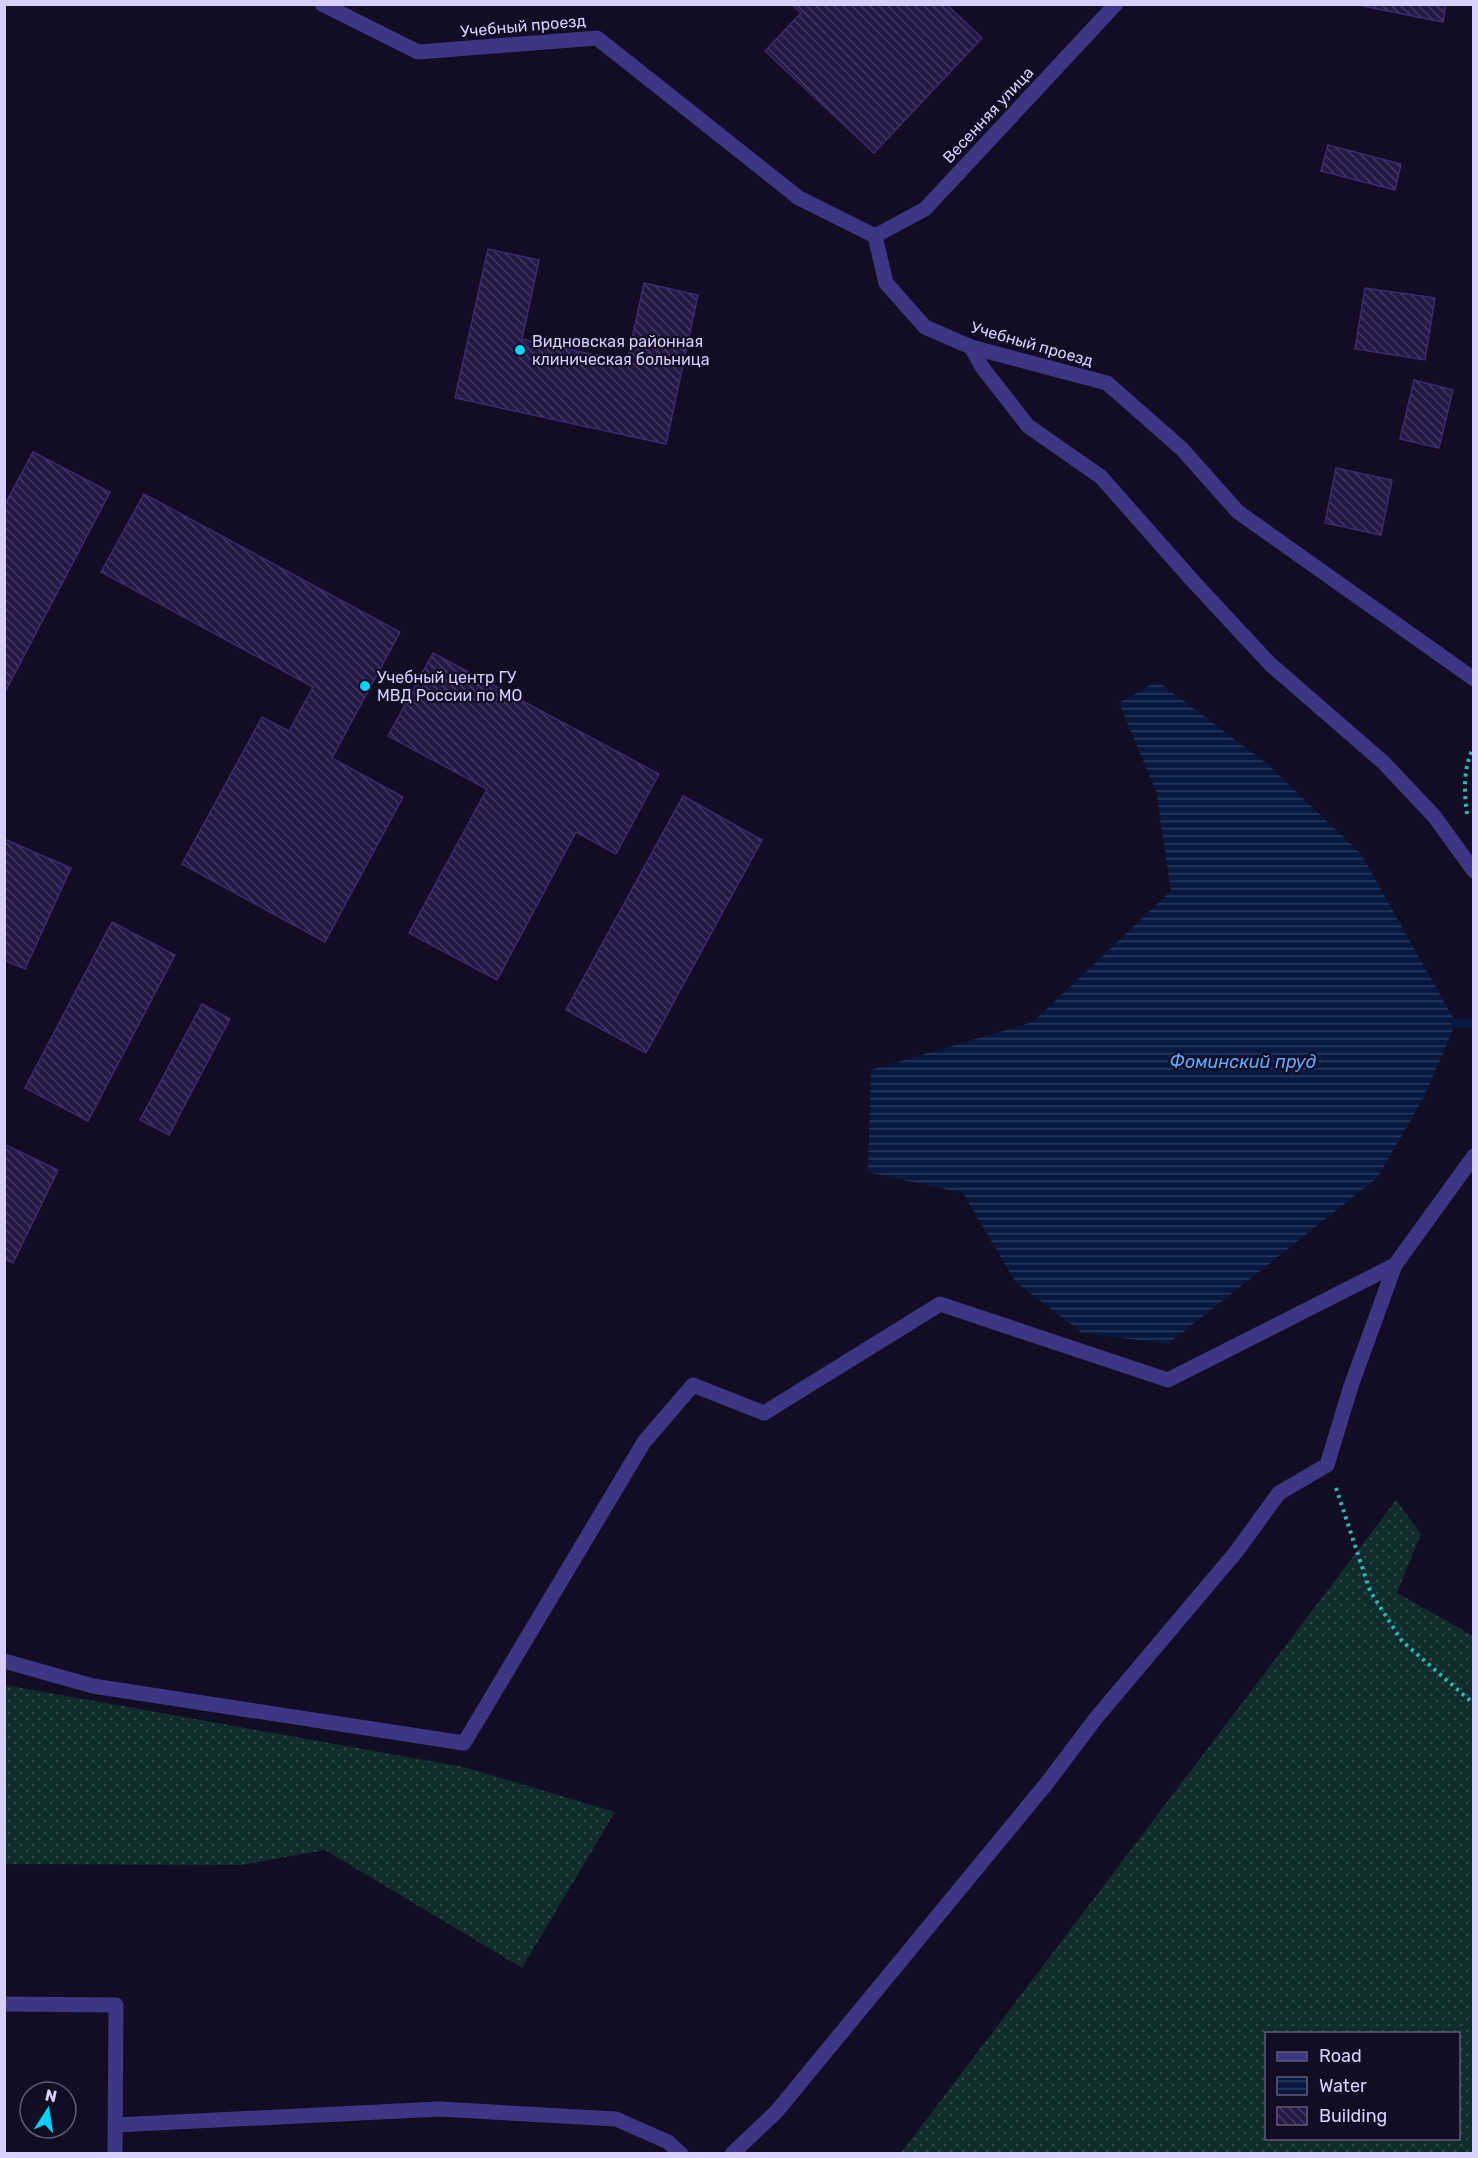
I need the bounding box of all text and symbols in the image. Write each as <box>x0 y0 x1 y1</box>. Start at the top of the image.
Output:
street label: Учебный проезд <box>459 11 587 41</box>
street label: Весенняя улица <box>939 63 1037 167</box>
street label: Учебный проезд <box>969 317 1096 371</box>
place label: Видновская районная клиническая больница <box>532 332 710 369</box>
marker: Видновская районная клиническая больница <box>513 343 527 357</box>
place label: Учебный центр ГУ МВД России по МО <box>377 668 522 705</box>
marker: Учебный центр ГУ МВД России по МО <box>358 679 372 693</box>
water label: Фоминский пруд <box>1170 1051 1317 1073</box>
legend <box>1265 2032 1460 2140</box>
text: Road <box>1319 2045 1362 2067</box>
text: Water <box>1319 2075 1367 2097</box>
north arrow <box>18 2080 78 2140</box>
text: N <box>43 2085 59 2106</box>
text: Building <box>1319 2105 1387 2127</box>

